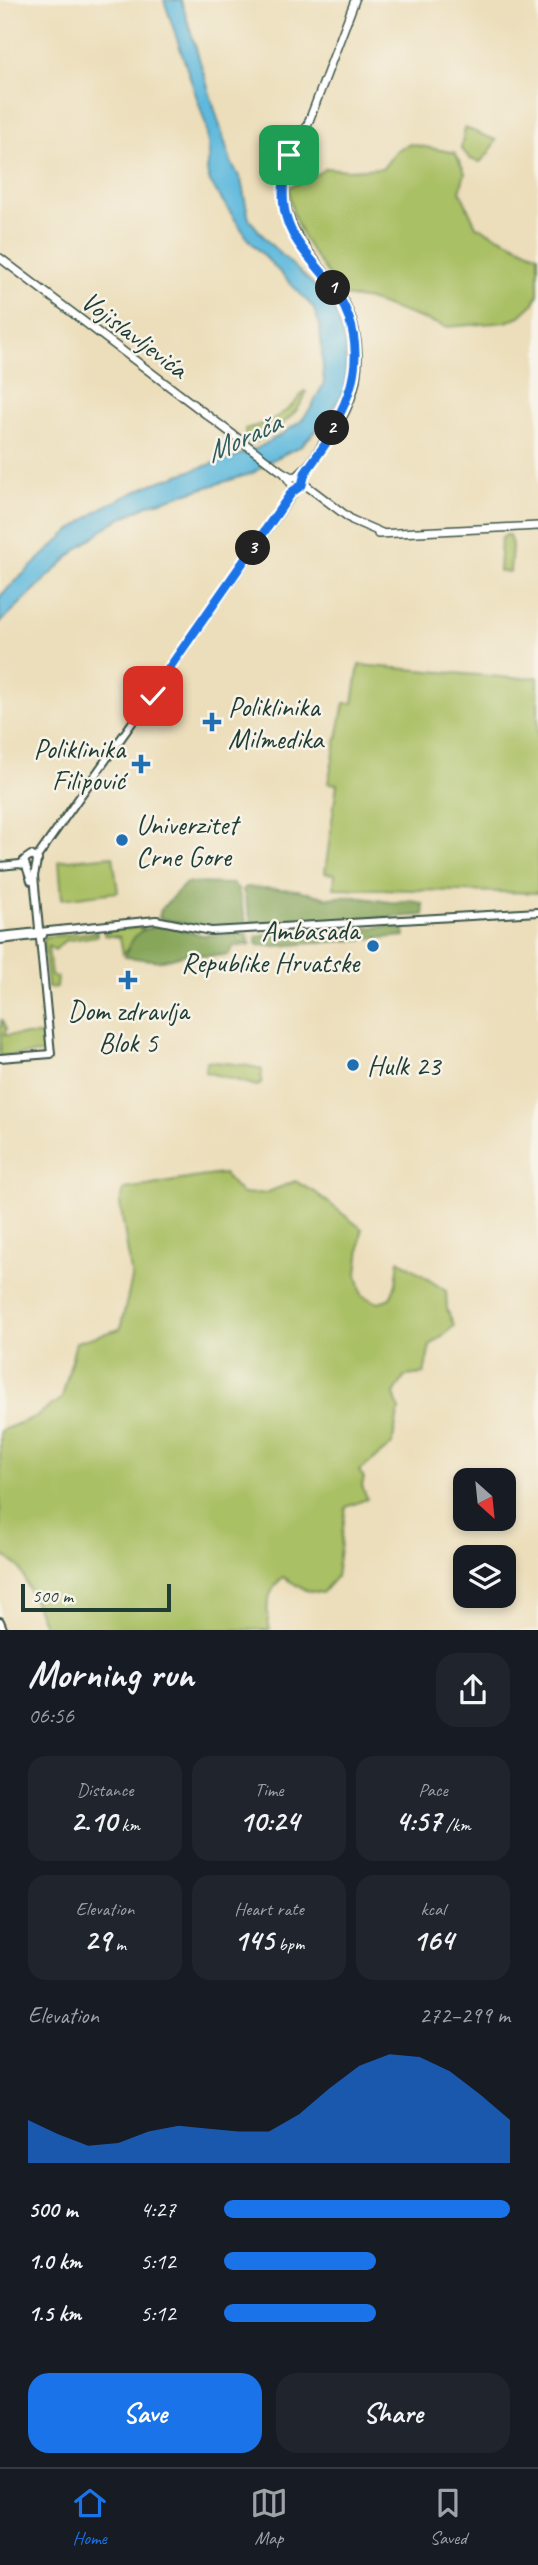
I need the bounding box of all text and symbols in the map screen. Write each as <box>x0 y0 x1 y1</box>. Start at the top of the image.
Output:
pin <box>259 125 319 185</box>
icon: arrive <box>270 136 308 174</box>
pin: 1 <box>316 270 350 306</box>
text: 1 <box>328 275 337 299</box>
street label: Vojislavljevića <box>74 283 196 387</box>
water label: Morača <box>199 402 289 471</box>
pin: 2 <box>314 410 350 446</box>
text: 2 <box>327 415 336 439</box>
pin: 3 <box>236 530 270 566</box>
text: 3 <box>248 535 257 559</box>
pin <box>123 666 183 726</box>
icon: check <box>134 677 172 715</box>
place label: Poliklinika Milmedika <box>228 689 325 756</box>
marker: Poliklinika Milmedika <box>202 712 222 732</box>
place label: Poliklinika Filipović <box>34 731 129 798</box>
marker: Poliklinika Filipović <box>131 754 151 774</box>
place label: Univerzitet Crne Gore <box>136 807 241 874</box>
marker: Univerzitet Crne Gore <box>114 832 130 848</box>
place label: Ambasada Republike Hrvatske <box>181 913 362 980</box>
marker: Ambasada Republike Hrvatske <box>365 938 381 954</box>
marker: Dom zdravlja Blok 5 <box>118 970 138 990</box>
place label: Dom zdravlja Blok 5 <box>67 993 191 1060</box>
place label: Hulk 23 <box>367 1048 443 1083</box>
marker: Hulk 23 <box>345 1057 361 1073</box>
north arrow <box>453 1468 516 1531</box>
map controls <box>453 1468 516 1608</box>
button: layers <box>453 1545 516 1608</box>
scale bar <box>21 1582 172 1613</box>
text: 500 m <box>32 1584 73 1608</box>
text: Morning run <box>28 1651 194 1698</box>
button: share <box>436 1653 510 1727</box>
text: 06:56 <box>28 1701 74 1730</box>
text: Distance <box>77 1778 133 1802</box>
text: Time <box>254 1778 284 1802</box>
text: Pace <box>418 1778 448 1802</box>
text: 2.10 <box>70 1802 117 1840</box>
text: 10:24 <box>239 1802 299 1840</box>
text: 4:57 <box>395 1802 441 1840</box>
text: km <box>117 1813 140 1837</box>
text: /km <box>441 1813 471 1837</box>
text: Elevation <box>76 1897 134 1921</box>
text: Heart rate <box>234 1897 304 1921</box>
text: kcal <box>420 1897 446 1921</box>
text: 29 <box>84 1921 111 1959</box>
text: 145 <box>234 1921 274 1959</box>
text: 164 <box>412 1921 454 1959</box>
text: m <box>111 1932 126 1956</box>
text: bpm <box>274 1932 304 1956</box>
text: Elevation <box>28 2001 99 2030</box>
text: 272–299 m <box>419 2001 510 2030</box>
text: 500 m <box>28 2195 77 2224</box>
text: 4:27 <box>140 2195 176 2224</box>
text: 1.0 km <box>28 2247 82 2276</box>
text: 5:12 <box>140 2247 176 2276</box>
text: 1.5 km <box>28 2299 81 2328</box>
text: 5:12 <box>140 2299 176 2328</box>
button: Save <box>28 2373 262 2453</box>
button: Share <box>276 2373 510 2453</box>
tab: Home <box>71 2484 109 2550</box>
tab: Map <box>250 2484 288 2550</box>
tab: Saved <box>429 2484 467 2550</box>

